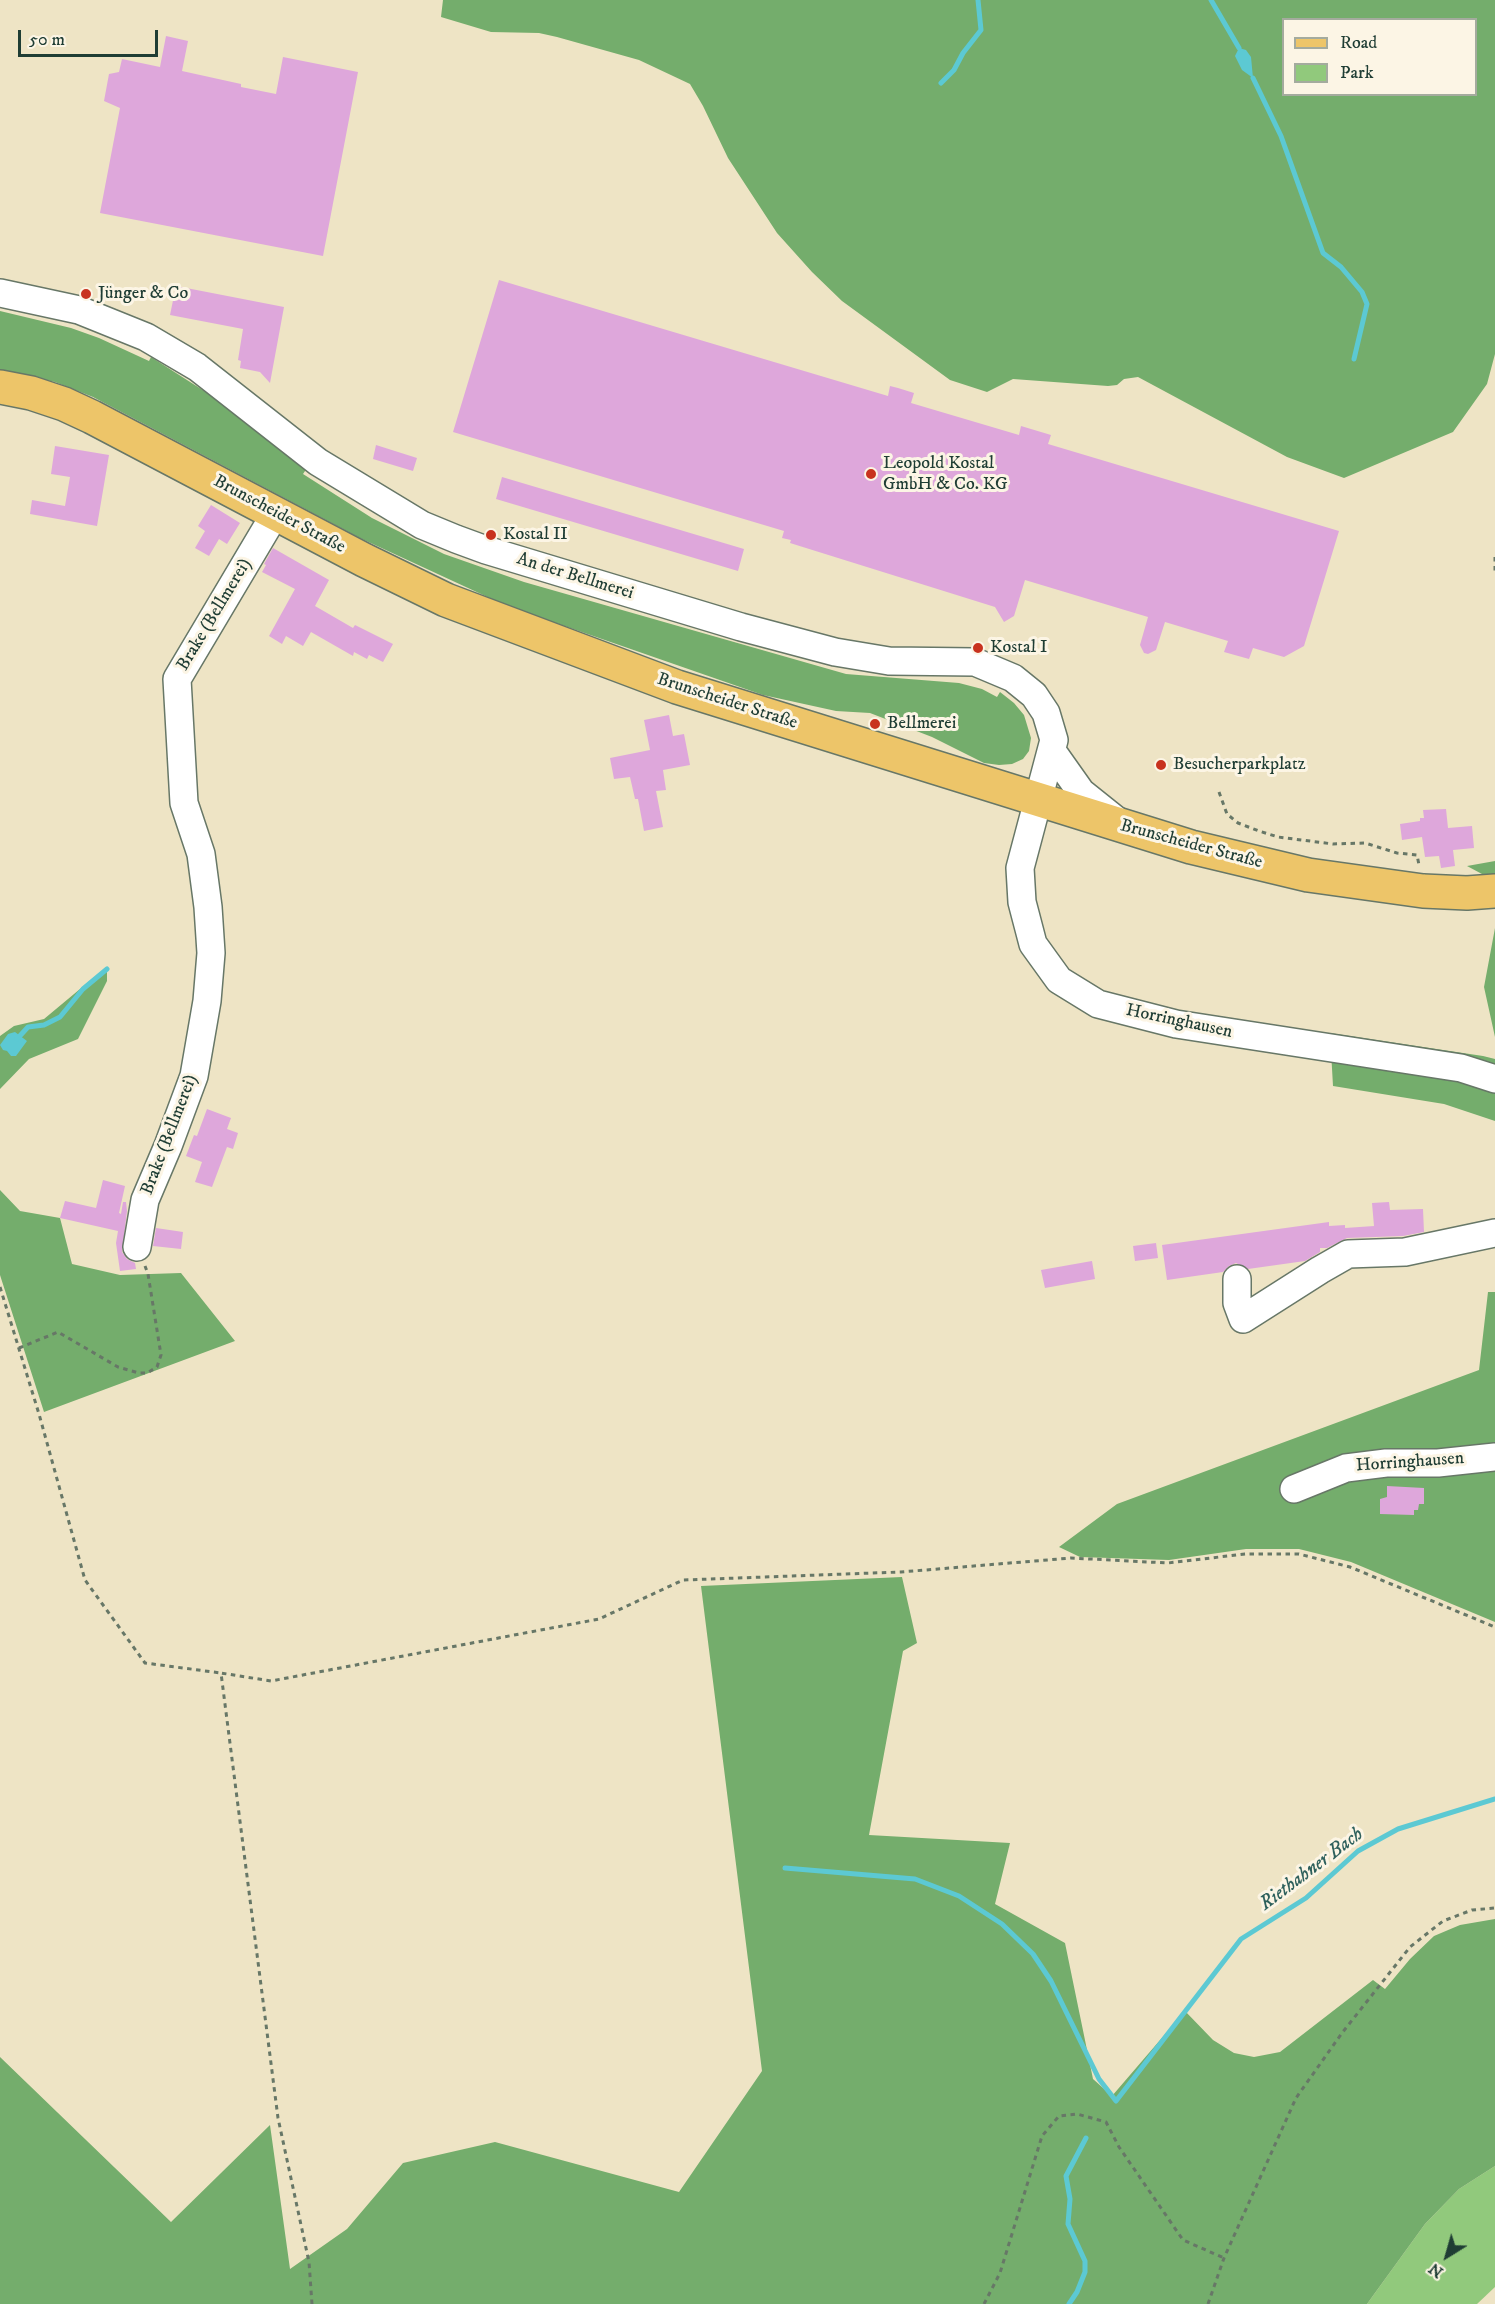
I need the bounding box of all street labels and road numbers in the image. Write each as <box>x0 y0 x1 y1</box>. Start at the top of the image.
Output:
street label: Brunscheider Straße <box>209 471 349 559</box>
street label: An der Bellmerei <box>514 549 636 605</box>
street label: Brake (Bellmerei) <box>173 555 257 675</box>
street label: Brunscheider Straße <box>654 669 800 735</box>
street label: Brunscheider Straße <box>1118 816 1264 874</box>
street label: Horringhausen <box>1124 1000 1234 1044</box>
street label: Brake (Bellmerei) <box>137 1072 203 1198</box>
street label: Horringhausen <box>1355 1448 1465 1478</box>

